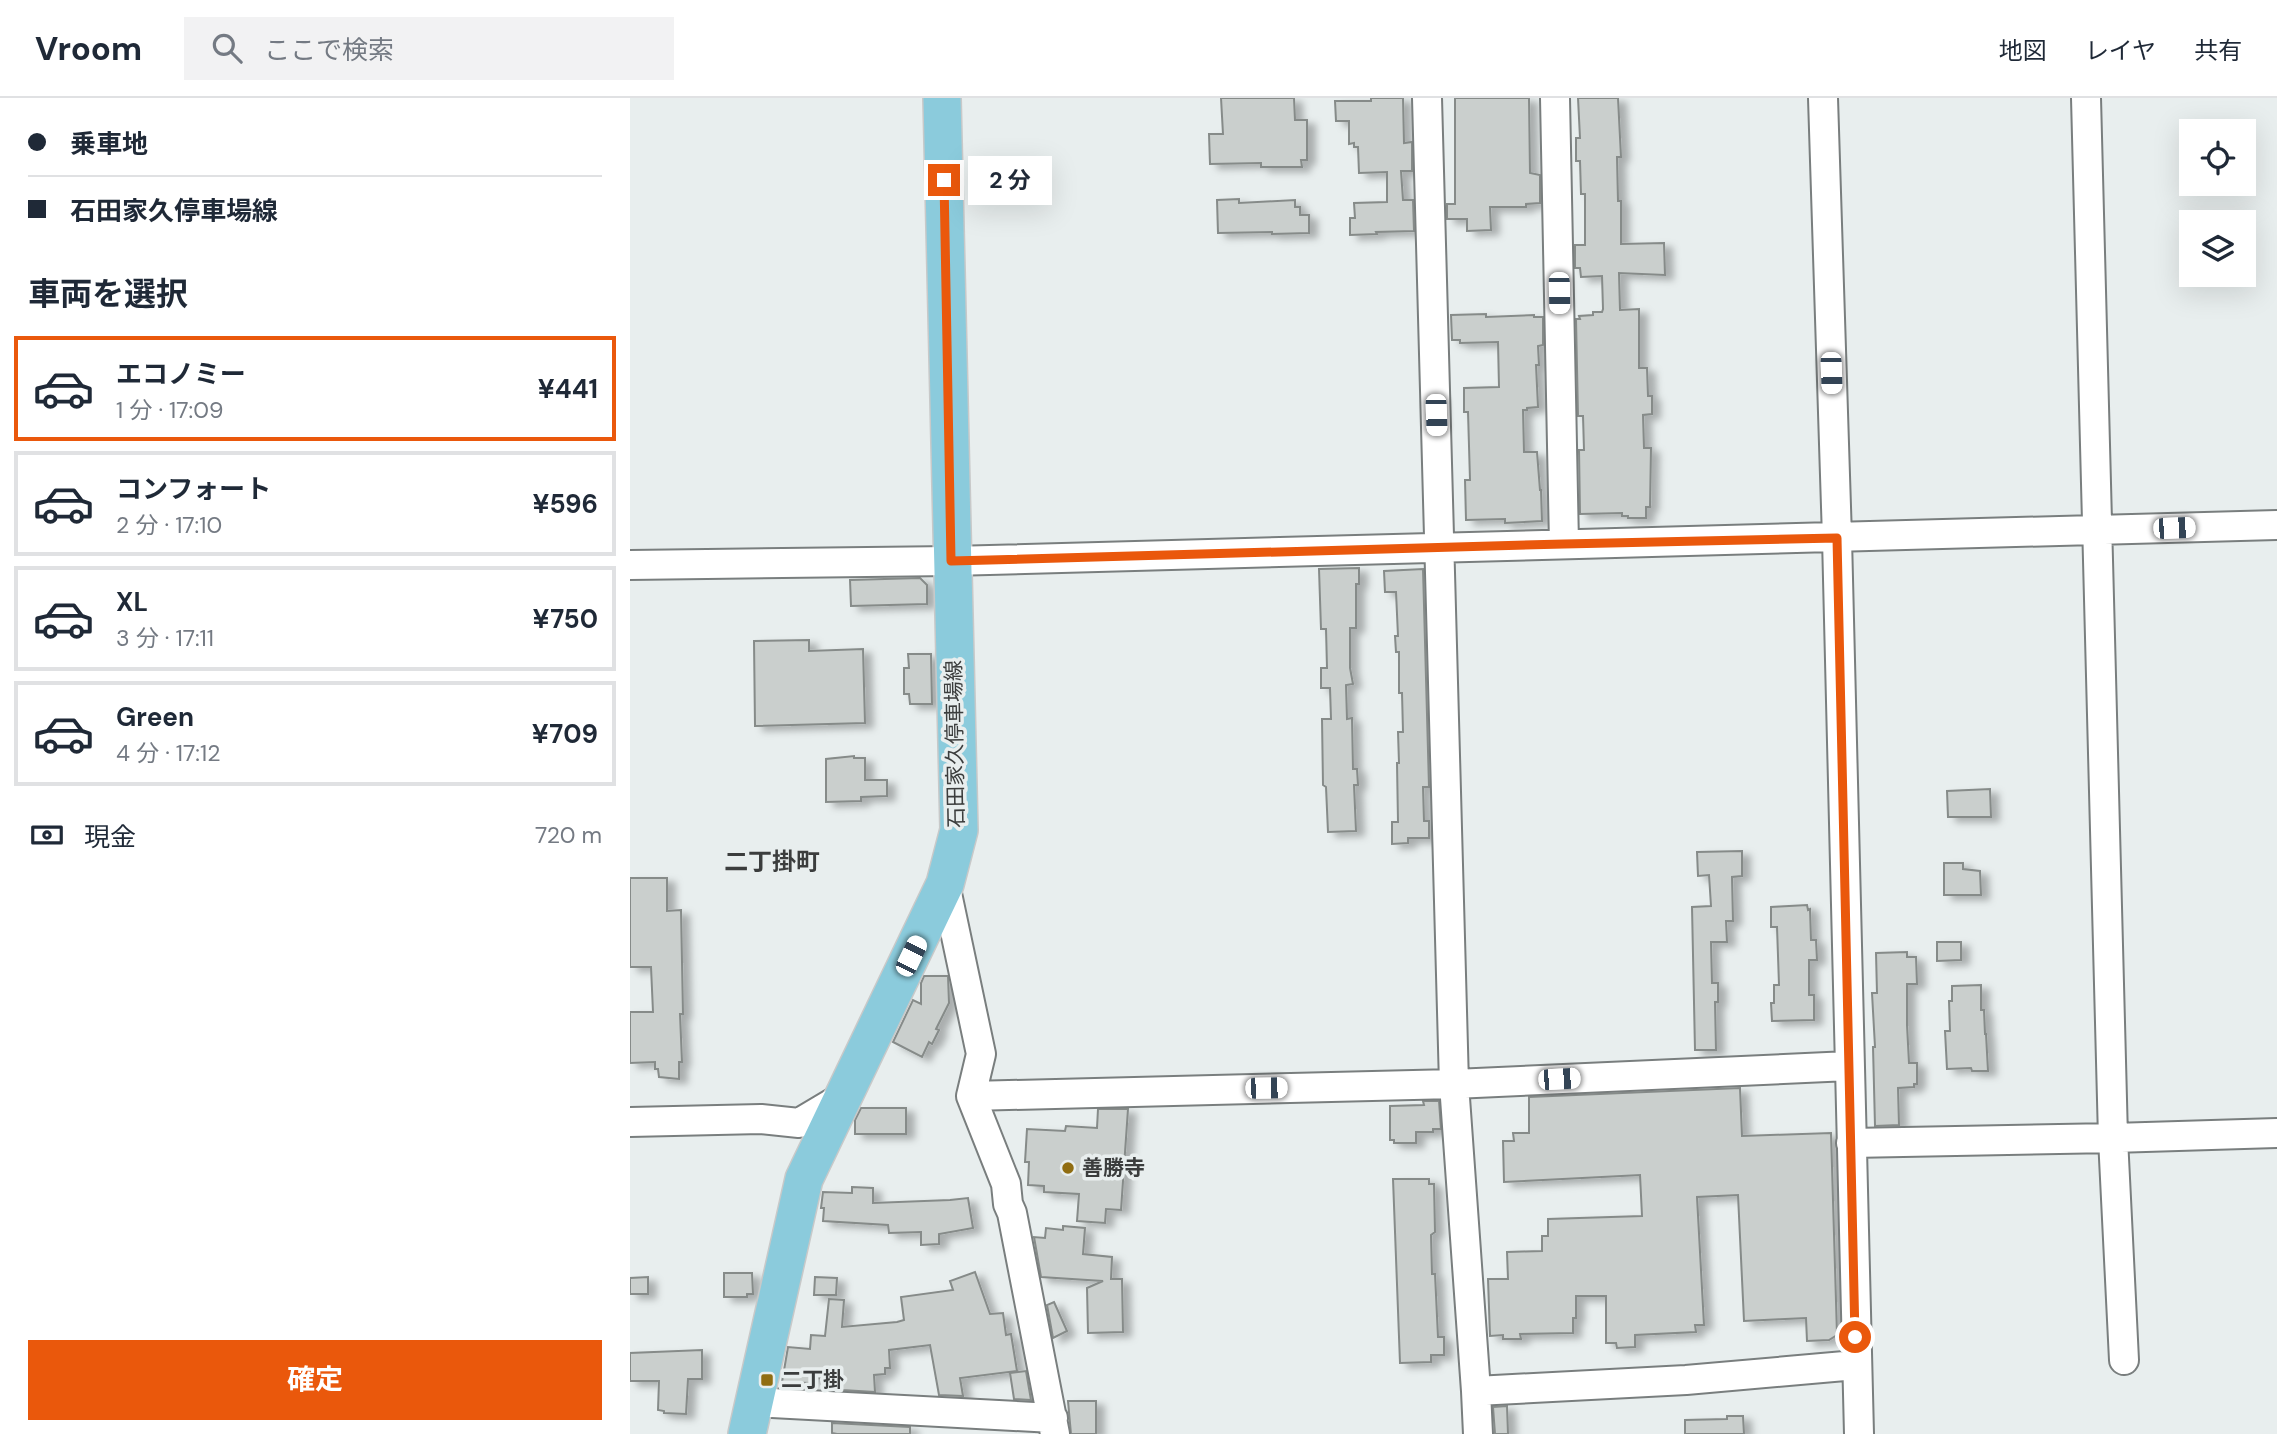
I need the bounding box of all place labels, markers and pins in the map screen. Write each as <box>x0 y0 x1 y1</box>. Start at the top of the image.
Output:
place label: 善勝寺 <box>1082 1154 1145 1182</box>
marker: 善勝寺 <box>1060 1160 1076 1176</box>
place label: 二丁掛 <box>781 1366 844 1394</box>
marker: 二丁掛 <box>759 1372 775 1388</box>

